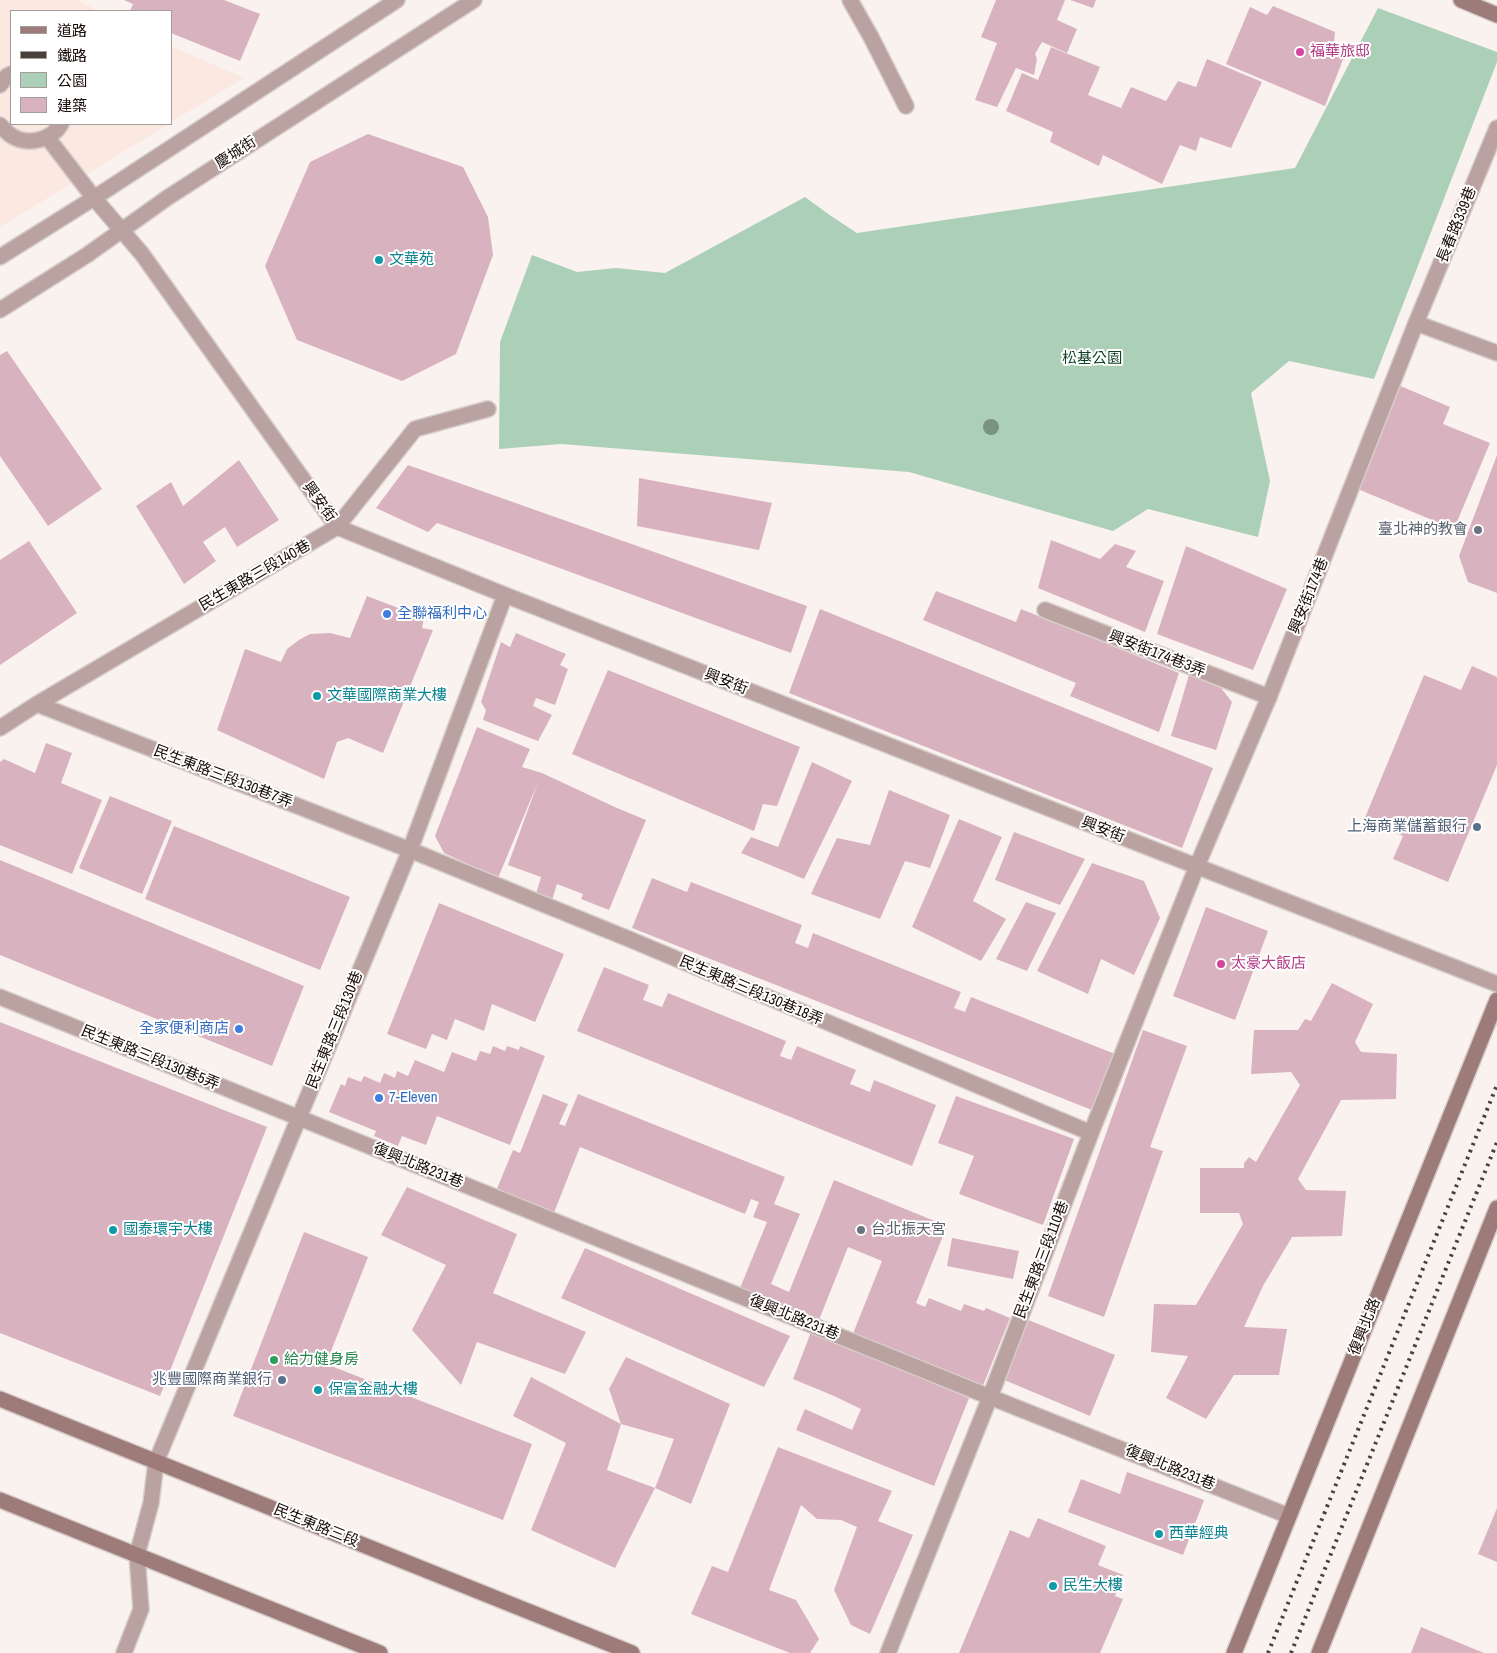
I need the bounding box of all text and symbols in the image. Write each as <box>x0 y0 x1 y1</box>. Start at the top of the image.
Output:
legend <box>10 10 172 125</box>
text: 道路 <box>57 20 87 41</box>
place label: 福華旅邸 <box>1310 43 1370 61</box>
text: 鐵路 <box>57 45 87 66</box>
marker: 福華旅邸 <box>1294 46 1306 58</box>
text: 公園 <box>57 70 87 91</box>
text: 建築 <box>57 95 87 116</box>
street label: 慶城街 <box>212 133 260 173</box>
street label: 長春路339巷 <box>1434 184 1480 266</box>
place label: 文華苑 <box>389 251 434 269</box>
marker: 文華苑 <box>373 254 385 266</box>
park label: 松基公園 <box>1062 350 1122 368</box>
street label: 興安街 <box>298 479 340 525</box>
place label: 臺北神的教會 <box>1378 521 1468 539</box>
marker: 臺北神的教會 <box>1472 524 1484 536</box>
street label: 民生東路三段140巷 <box>196 537 314 615</box>
street label: 興安街174巷 <box>1286 555 1332 637</box>
place label: 全聯福利中心 <box>397 605 487 623</box>
marker: 全聯福利中心 <box>381 608 393 620</box>
street label: 興安街174巷3弄 <box>1106 627 1208 681</box>
street label: 興安街 <box>702 666 750 698</box>
place label: 文華國際商業大樓 <box>327 687 447 705</box>
marker: 文華國際商業大樓 <box>311 690 323 702</box>
street label: 民生東路三段130巷7弄 <box>151 742 295 812</box>
street label: 興安街 <box>1079 814 1127 846</box>
place label: 上海商業儲蓄銀行 <box>1347 818 1467 836</box>
marker: 上海商業儲蓄銀行 <box>1471 821 1483 833</box>
street label: 民生東路三段130巷18弄 <box>677 953 825 1029</box>
place label: 太豪大飯店 <box>1231 955 1306 973</box>
marker: 太豪大飯店 <box>1215 958 1227 970</box>
street label: 民生東路三段130巷 <box>303 968 367 1092</box>
place label: 全家便利商店 <box>139 1020 229 1038</box>
street label: 民生東路三段130巷5弄 <box>78 1022 222 1094</box>
marker: 全家便利商店 <box>233 1023 245 1035</box>
place label: 7-Eleven <box>389 1089 438 1107</box>
marker: 7-Eleven <box>373 1092 385 1104</box>
street label: 復興北路231巷 <box>370 1140 466 1192</box>
street label: 民生東路三段110巷 <box>1011 1199 1073 1321</box>
place label: 國泰環宇大樓 <box>123 1221 213 1239</box>
place label: 台北振天宮 <box>871 1221 946 1239</box>
marker: 國泰環宇大樓 <box>107 1224 119 1236</box>
marker: 台北振天宮 <box>855 1224 867 1236</box>
street label: 復興北路231巷 <box>746 1292 842 1344</box>
street label: 復興北路 <box>1345 1296 1385 1358</box>
place label: 給力健身房 <box>284 1351 359 1369</box>
marker: 給力健身房 <box>268 1354 280 1366</box>
place label: 兆豐國際商業銀行 <box>152 1371 272 1389</box>
marker: 兆豐國際商業銀行 <box>276 1374 288 1386</box>
place label: 保富金融大樓 <box>328 1381 418 1399</box>
marker: 保富金融大樓 <box>312 1384 324 1396</box>
street label: 復興北路231巷 <box>1122 1442 1218 1494</box>
street label: 民生東路三段 <box>271 1501 361 1551</box>
place label: 西華經典 <box>1169 1525 1229 1543</box>
marker: 西華經典 <box>1153 1528 1165 1540</box>
place label: 民生大樓 <box>1063 1577 1123 1595</box>
marker: 民生大樓 <box>1047 1580 1059 1592</box>

